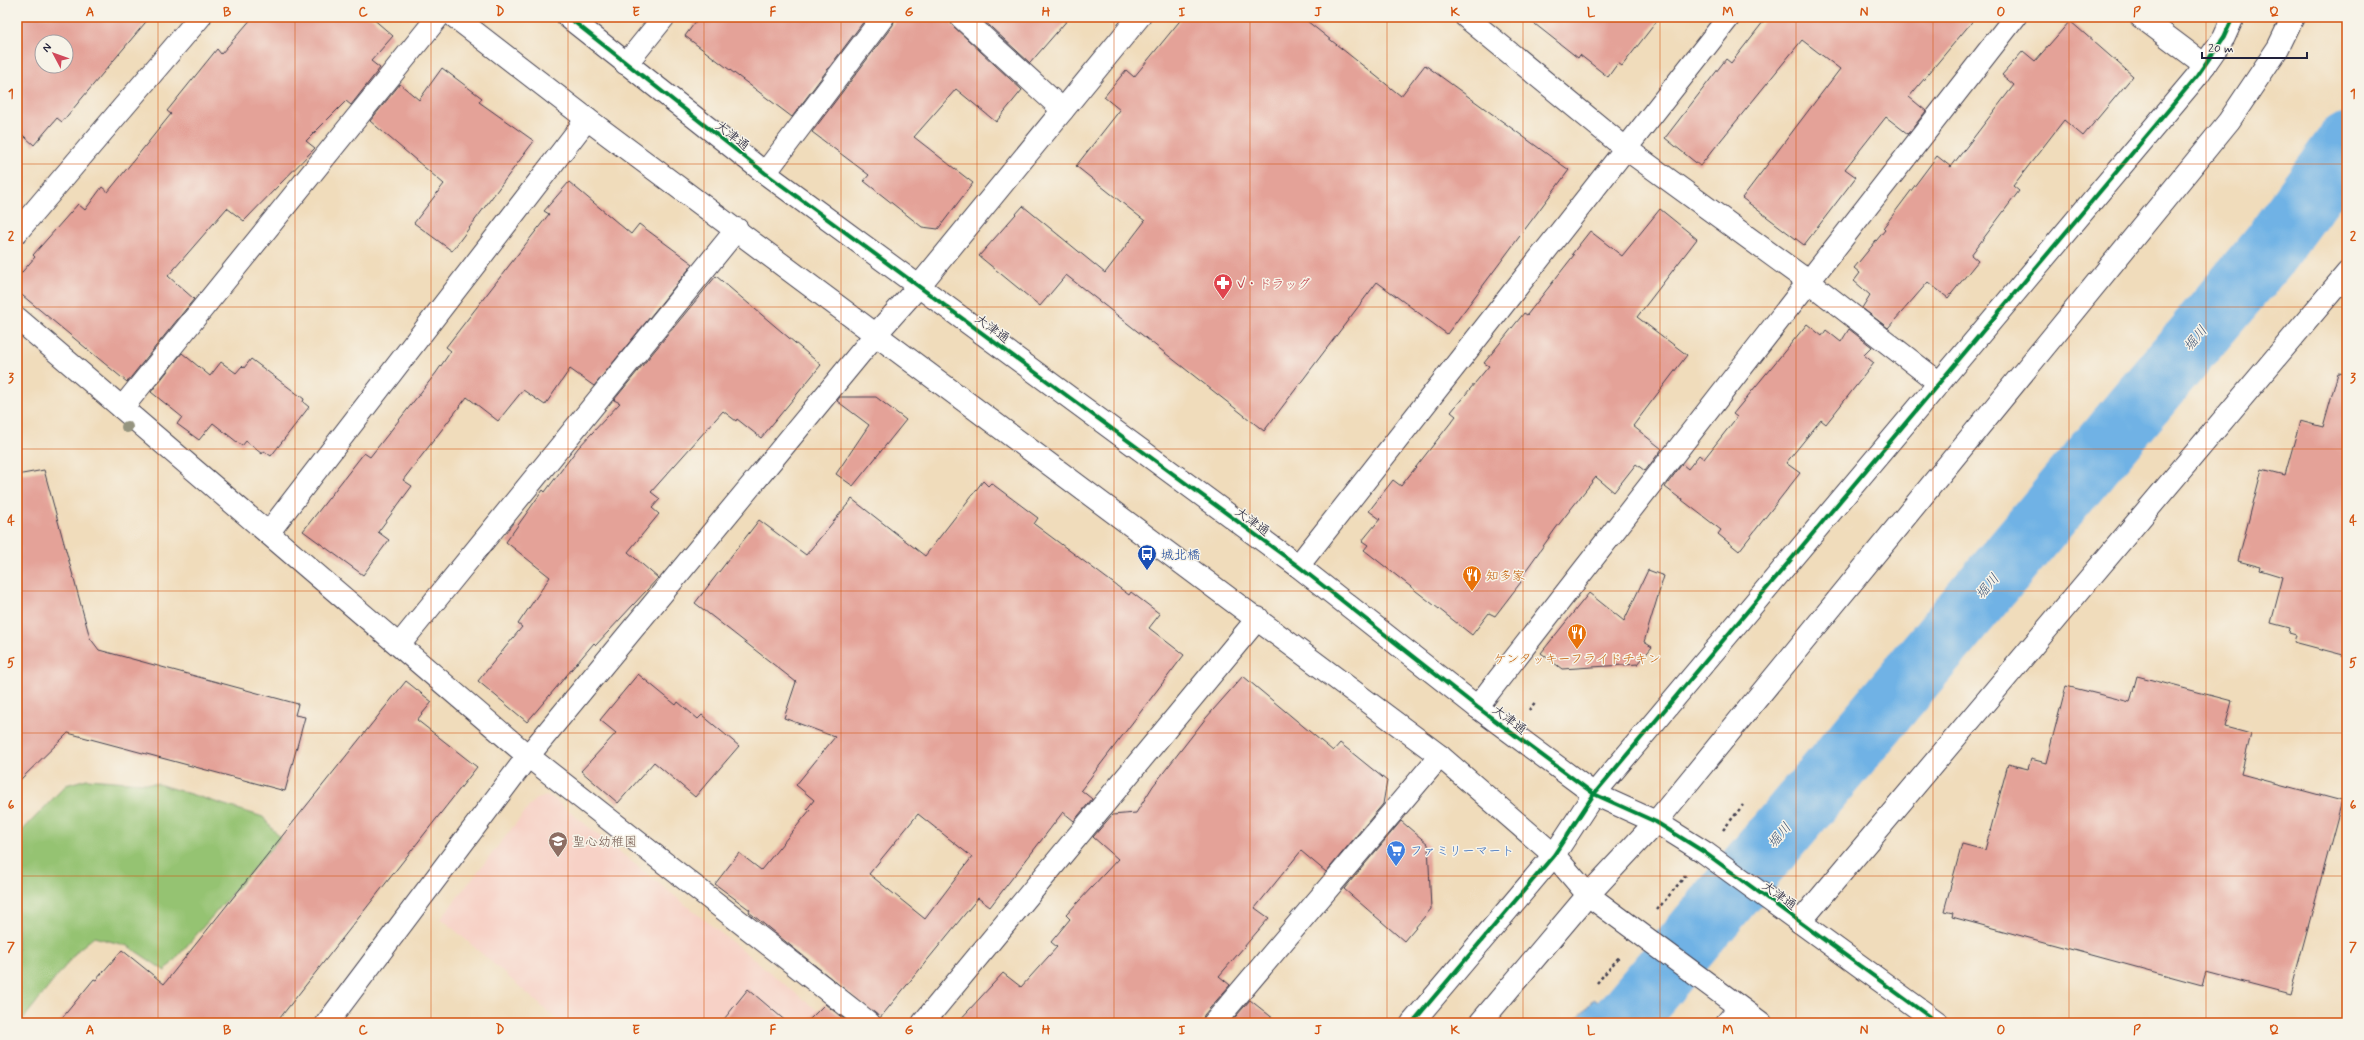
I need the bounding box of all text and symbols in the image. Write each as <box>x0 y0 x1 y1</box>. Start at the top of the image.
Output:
text: A <box>86 4 94 21</box>
text: B <box>223 4 232 21</box>
text: C <box>358 4 368 21</box>
text: D <box>496 4 505 21</box>
text: E <box>632 4 640 21</box>
text: F <box>770 4 777 21</box>
text: G <box>905 4 914 21</box>
text: H <box>1042 4 1051 21</box>
text: I <box>1179 4 1186 21</box>
text: J <box>1314 4 1322 21</box>
text: K <box>1450 4 1460 21</box>
text: L <box>1587 4 1596 21</box>
text: M <box>1722 4 1734 21</box>
text: N <box>1860 4 1869 21</box>
text: O <box>1997 4 2006 21</box>
text: P <box>2133 4 2141 21</box>
text: Q <box>2269 4 2279 21</box>
north arrow <box>34 34 74 74</box>
scale bar <box>2202 34 2307 60</box>
text: N <box>40 41 55 55</box>
text: 20 m <box>2208 41 2234 57</box>
text: 1 <box>8 86 14 103</box>
text: 1 <box>2350 86 2356 103</box>
street label: 大津通 <box>711 117 753 155</box>
text: 2 <box>8 228 15 245</box>
text: 2 <box>2350 228 2357 245</box>
pharmacy icon: V・ドラッグ <box>1212 272 1234 300</box>
place label: V・ドラッグ <box>1237 276 1310 293</box>
street label: 大津通 <box>971 311 1013 348</box>
water label: 堀川 <box>2180 322 2212 355</box>
text: 3 <box>8 370 14 387</box>
text: 3 <box>2350 370 2356 387</box>
street label: 大津通 <box>1231 504 1273 541</box>
text: 4 <box>7 513 15 530</box>
text: 4 <box>2349 513 2357 530</box>
bus stop icon: 城北橋 <box>1136 543 1158 571</box>
place label: 城北橋 <box>1161 547 1200 564</box>
restaurant icon: 知多家 <box>1461 564 1483 592</box>
place label: 知多家 <box>1486 568 1525 585</box>
water label: 堀川 <box>1972 570 2004 603</box>
restaurant icon: ケンタッキーフライドチキン <box>1566 622 1588 650</box>
place label: ケンタッキーフライドチキン <box>1493 651 1661 668</box>
text: 5 <box>7 655 15 672</box>
text: 5 <box>2349 655 2357 672</box>
street label: 大津通 <box>1488 702 1530 739</box>
text: 6 <box>8 797 15 814</box>
text: 6 <box>2350 797 2357 814</box>
water label: 堀川 <box>1764 819 1796 852</box>
school or university icon: 聖心幼稚園 <box>547 830 569 858</box>
place label: 聖心幼稚園 <box>572 834 637 851</box>
supermarket icon: ファミリーマート <box>1385 839 1407 867</box>
place label: ファミリーマート <box>1410 843 1514 860</box>
street label: 大津通 <box>1758 878 1800 915</box>
text: 7 <box>7 939 15 956</box>
text: 7 <box>2349 939 2357 956</box>
text: A <box>86 1022 94 1039</box>
text: B <box>223 1022 232 1039</box>
text: C <box>358 1022 368 1039</box>
text: D <box>496 1022 505 1039</box>
text: E <box>632 1022 640 1039</box>
text: F <box>770 1022 777 1039</box>
text: G <box>905 1022 914 1039</box>
text: H <box>1042 1022 1051 1039</box>
text: I <box>1179 1022 1186 1039</box>
text: J <box>1314 1022 1322 1039</box>
text: K <box>1450 1022 1460 1039</box>
text: L <box>1587 1022 1596 1039</box>
text: M <box>1722 1022 1734 1039</box>
text: N <box>1860 1022 1869 1039</box>
text: O <box>1997 1022 2006 1039</box>
text: P <box>2133 1022 2141 1039</box>
text: Q <box>2269 1022 2279 1039</box>

